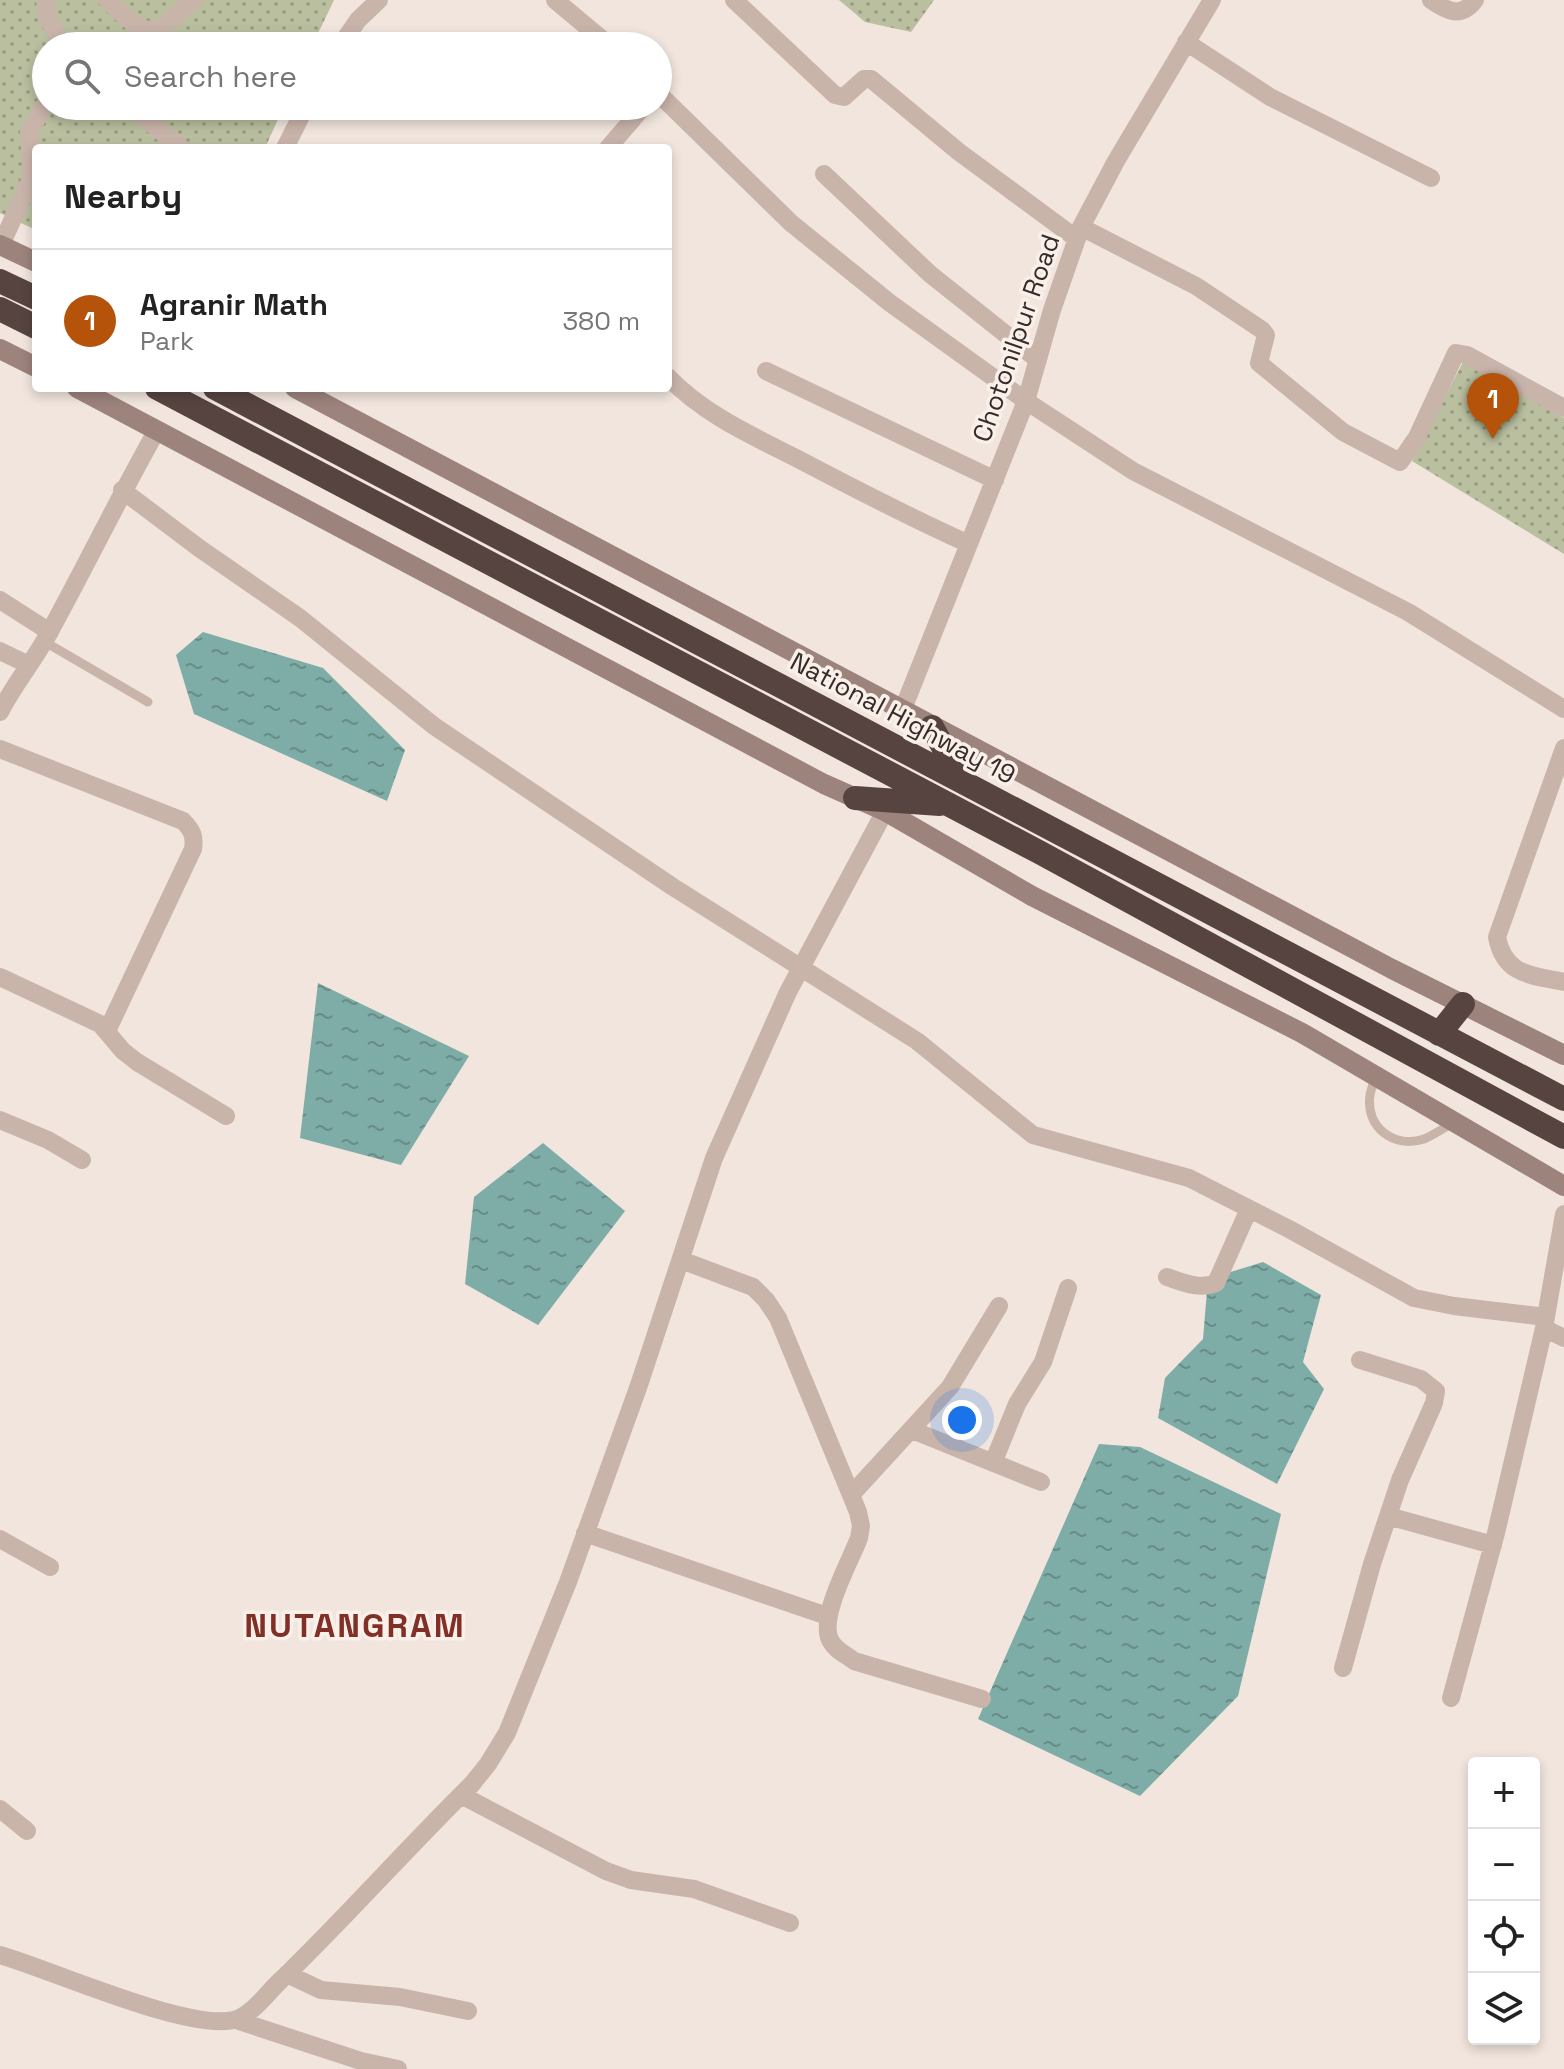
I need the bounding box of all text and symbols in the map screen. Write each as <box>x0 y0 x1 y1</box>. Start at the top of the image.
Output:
search box <box>32 32 672 120</box>
icon: search <box>60 54 104 98</box>
text: Search here <box>124 57 297 96</box>
text: Nearby <box>64 175 182 218</box>
street label: Chotonilpur Road <box>965 230 1067 446</box>
text: Agranir Math <box>140 285 328 324</box>
text: 1 <box>84 304 96 338</box>
text: 380 m <box>562 304 640 338</box>
text: Park <box>140 324 194 358</box>
pin: 1 <box>1467 373 1519 439</box>
street label: National Highway 19 <box>785 644 1021 792</box>
your location <box>942 1400 982 1440</box>
district label: NUTANGRAM <box>244 1604 466 1647</box>
map controls <box>1468 1757 1540 2045</box>
button: + <box>1468 1757 1540 1829</box>
button: − <box>1468 1829 1540 1901</box>
button: locate <box>1468 1901 1540 1973</box>
button: layers <box>1468 1973 1540 2045</box>

